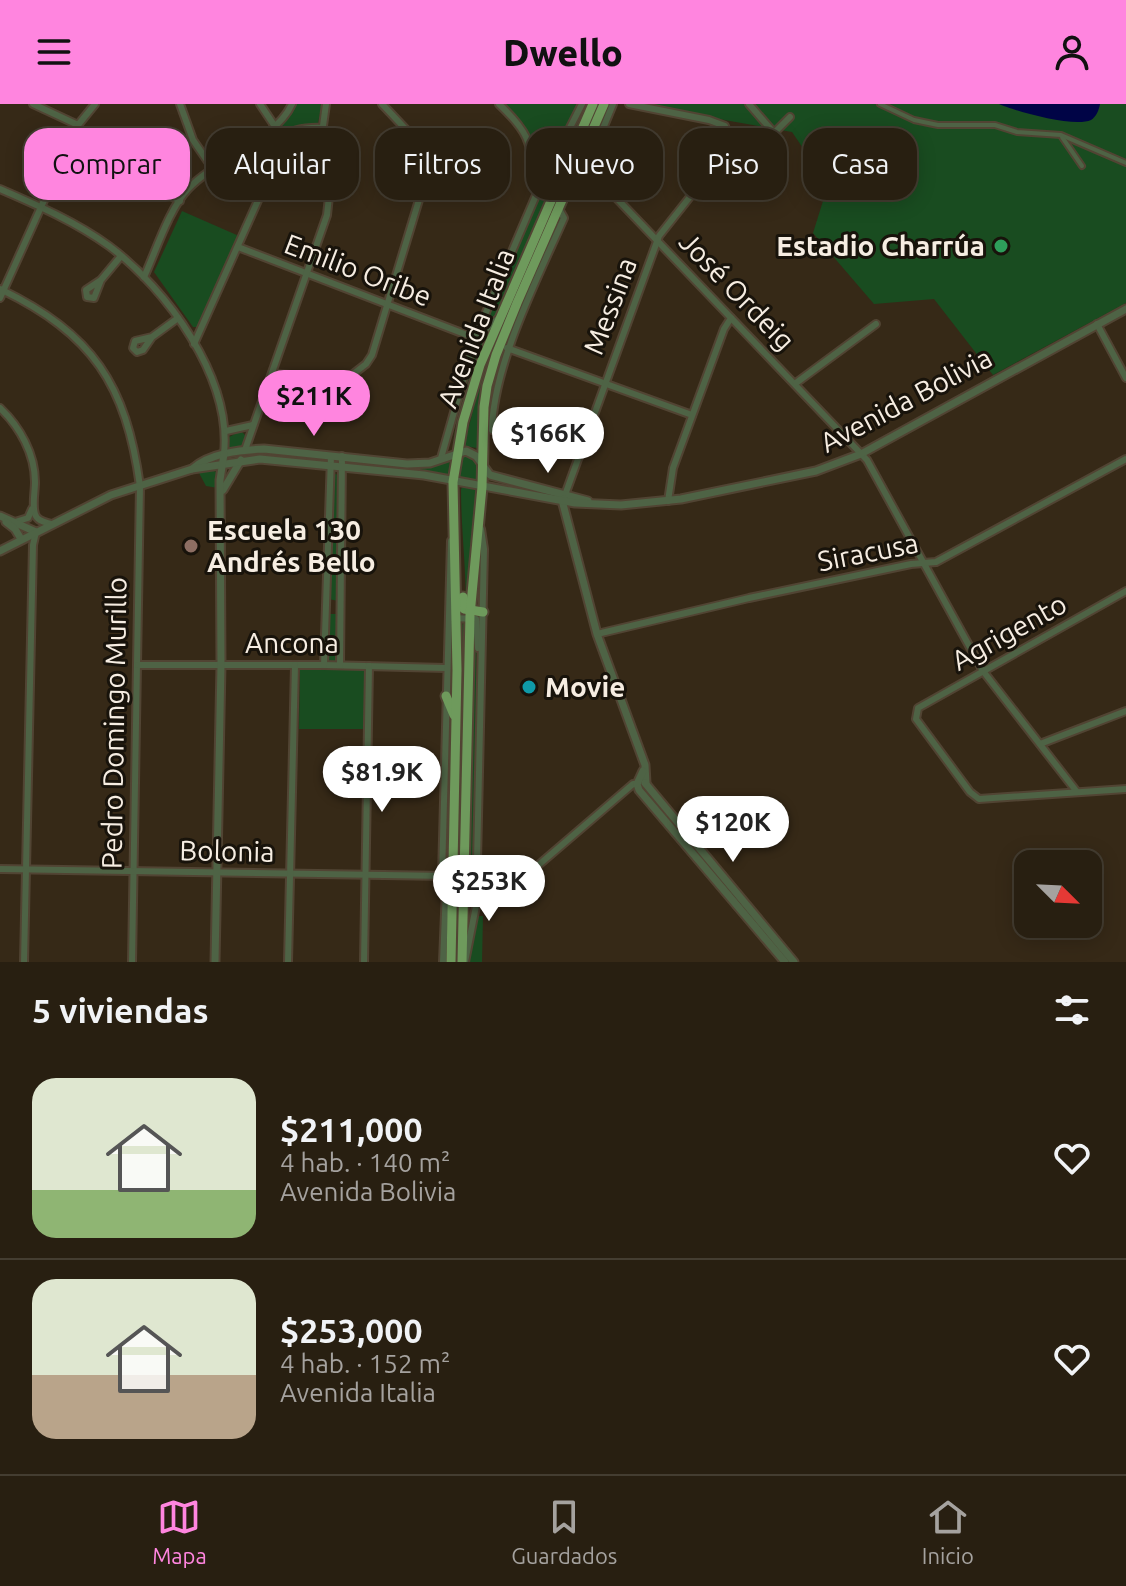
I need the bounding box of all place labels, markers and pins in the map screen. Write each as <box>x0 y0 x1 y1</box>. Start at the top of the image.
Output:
place label: Estadio Charrúa <box>776 230 985 261</box>
marker: Estadio Charrúa <box>992 237 1010 255</box>
pin: $211K <box>258 370 370 438</box>
pin: $166K <box>492 407 604 475</box>
place label: Escuela 130 Andrés Bello <box>207 514 376 577</box>
marker: Escuela 130 Andrés Bello <box>182 537 200 555</box>
place label: Movie <box>545 671 625 702</box>
marker: Movie <box>520 678 538 696</box>
pin: $81.9K <box>317 746 447 814</box>
pin: $120K <box>677 796 789 864</box>
pin: $253K <box>433 855 545 923</box>

